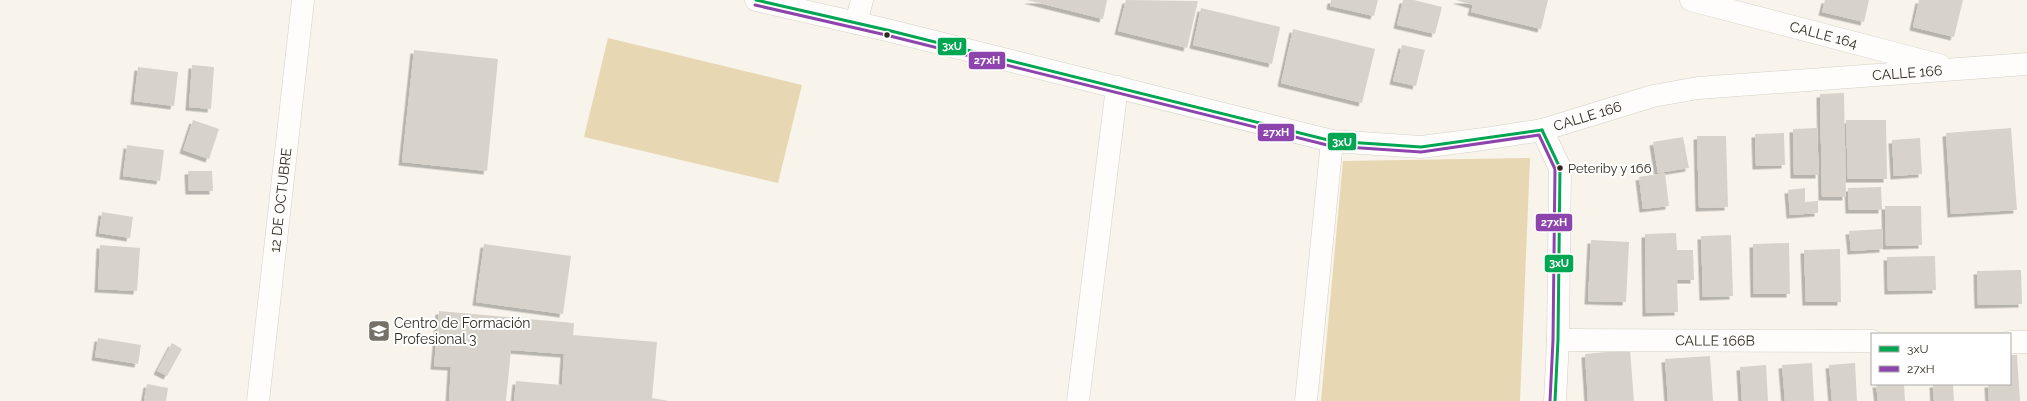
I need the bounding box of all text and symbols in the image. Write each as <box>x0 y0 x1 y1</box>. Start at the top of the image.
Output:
street label: CALLE 164 <box>1788 18 1859 51</box>
unlabelled marker <box>882 30 892 40</box>
line badge: 3xU <box>937 37 967 56</box>
text: 3xU <box>942 40 962 53</box>
line badge: 27xH <box>968 51 1006 70</box>
text: 27xH <box>974 54 1000 67</box>
street label: CALLE 166 <box>1872 62 1943 83</box>
street label: CALLE 166 <box>1552 98 1623 134</box>
line badge: 27xH <box>1257 123 1295 142</box>
text: 27xH <box>1263 126 1289 139</box>
line badge: 3xU <box>1327 132 1357 151</box>
text: 3xU <box>1332 136 1352 149</box>
street label: 12 DE OCTUBRE <box>267 147 294 253</box>
place label: Peteriby y 166 <box>1568 161 1652 176</box>
marker: Peteriby y 166 <box>1555 163 1565 173</box>
line badge: 27xH <box>1535 213 1573 232</box>
text: 27xH <box>1541 216 1567 229</box>
line badge: 3xU <box>1544 254 1574 273</box>
text: 3xU <box>1549 257 1569 270</box>
place label: Centro de Formación Profesional 3 <box>394 315 530 347</box>
school or university icon: Centro de Formación Profesional 3 <box>366 318 392 344</box>
street label: CALLE 166B <box>1675 332 1755 349</box>
legend <box>1871 333 2011 385</box>
text: 3xU <box>1907 342 1929 356</box>
text: 27xH <box>1907 362 1935 376</box>

